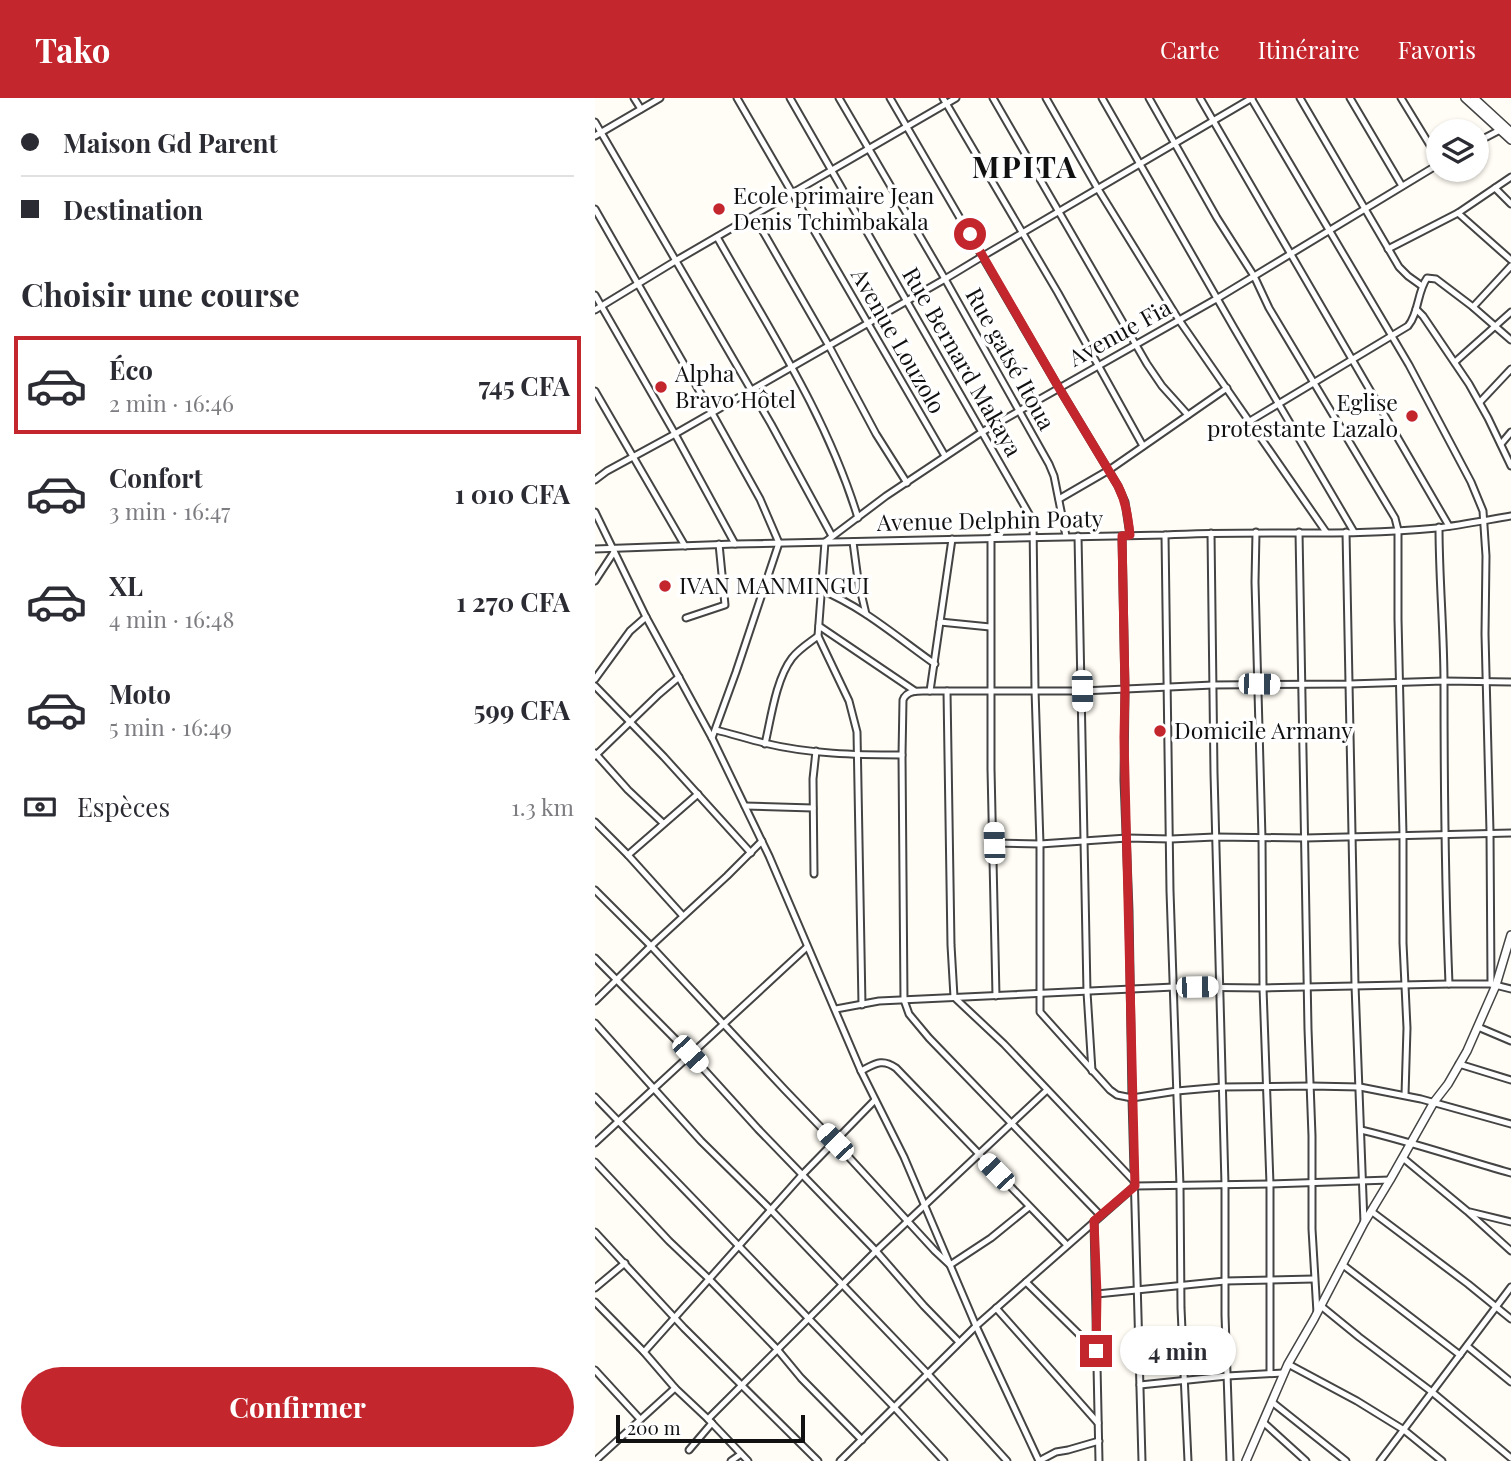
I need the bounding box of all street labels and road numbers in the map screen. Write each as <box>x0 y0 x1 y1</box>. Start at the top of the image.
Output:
street label: Avenue Louzolo <box>845 261 954 419</box>
street label: Rue Bernard Makaya <box>896 261 1030 462</box>
street label: Rue gatsé Itoua <box>959 282 1063 435</box>
street label: Avenue Fia <box>1062 291 1177 373</box>
street label: Avenue Delphin Poaty <box>875 502 1104 537</box>

